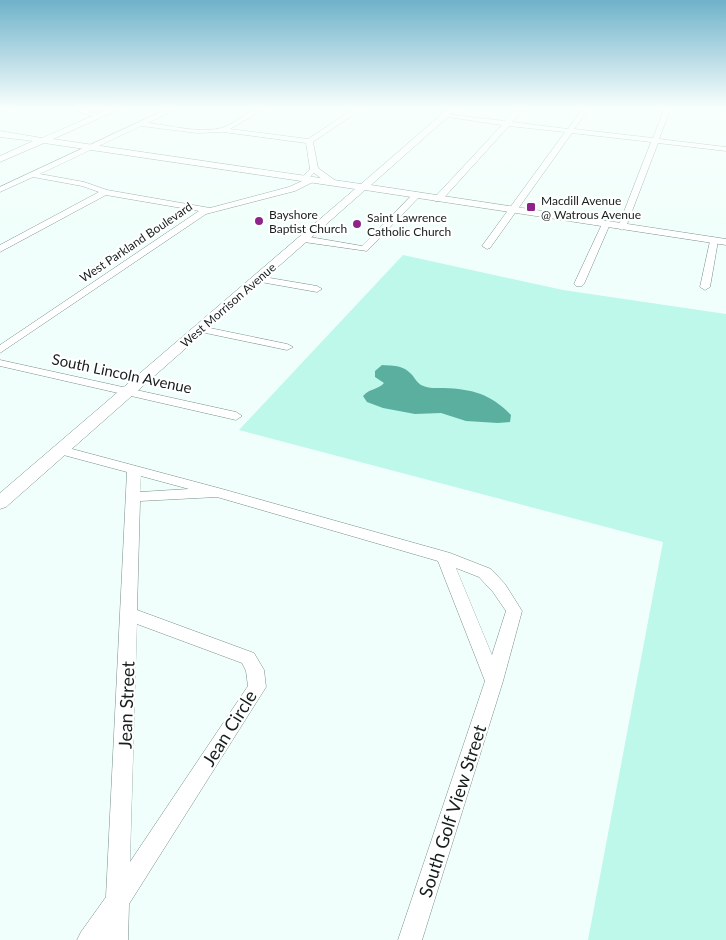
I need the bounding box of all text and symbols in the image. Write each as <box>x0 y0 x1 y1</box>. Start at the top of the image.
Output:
place label: Macdill Avenue @ Watrous Avenue <box>541 193 641 222</box>
street label: West Parkland Boulevard <box>77 199 195 285</box>
marker: Macdill Avenue @ Watrous Avenue <box>525 201 537 213</box>
place label: Bayshore Baptist Church <box>269 207 347 236</box>
place label: Saint Lawrence Catholic Church <box>367 210 451 239</box>
marker: Bayshore Baptist Church <box>253 215 265 227</box>
marker: Saint Lawrence Catholic Church <box>351 218 363 230</box>
street label: West Morrison Avenue <box>177 260 279 350</box>
street label: South Lincoln Avenue <box>50 349 194 397</box>
street label: Jean Street <box>113 660 139 749</box>
street label: Jean Circle <box>197 686 261 770</box>
street label: South Golf View Street <box>414 721 490 900</box>

